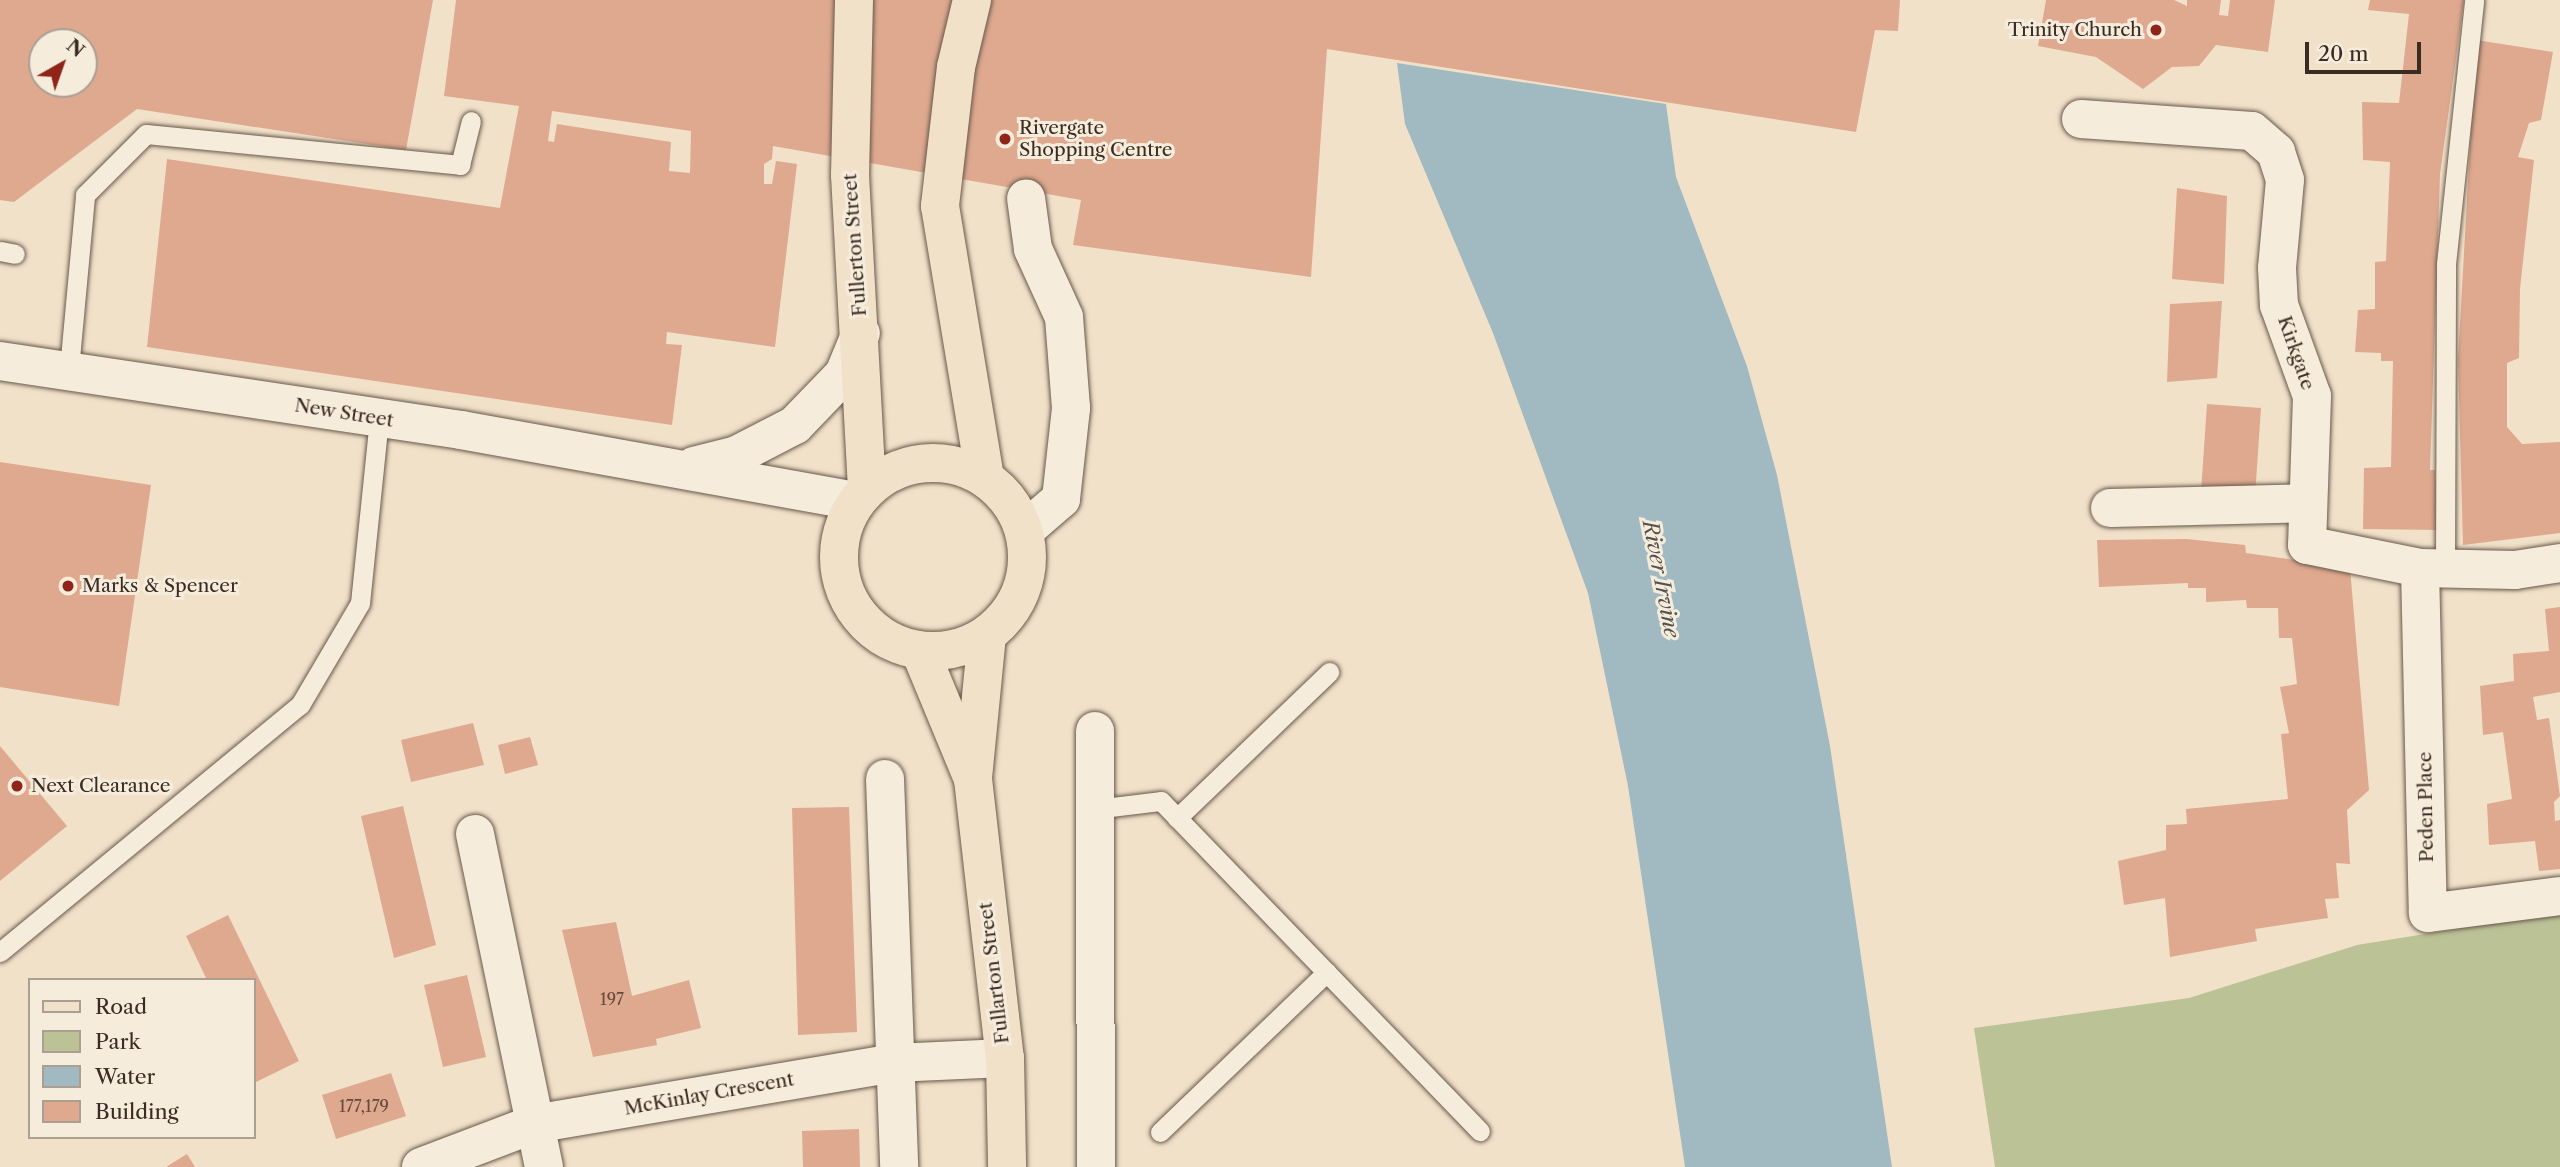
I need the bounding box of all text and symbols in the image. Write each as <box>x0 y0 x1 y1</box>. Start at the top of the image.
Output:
place label: Trinity Church <box>2007 19 2142 41</box>
marker: Trinity Church <box>2148 22 2164 38</box>
north arrow <box>28 28 98 98</box>
scale bar <box>2308 28 2424 72</box>
text: N <box>62 34 89 62</box>
text: 20 m <box>2318 41 2369 66</box>
place label: Rivergate Shopping Centre <box>1019 117 1172 161</box>
marker: Rivergate Shopping Centre <box>997 131 1013 147</box>
street label: Fullerton Street <box>839 173 871 317</box>
street label: Kirkgate <box>2273 313 2319 393</box>
street label: New Street <box>293 394 395 432</box>
water label: River Irvine <box>1637 518 1685 640</box>
place label: Marks & Spencer <box>82 575 238 597</box>
marker: Marks & Spencer <box>60 578 76 594</box>
street label: Peden Place <box>2414 751 2438 863</box>
place label: Next Clearance <box>31 775 170 797</box>
marker: Next Clearance <box>9 778 25 794</box>
street label: Fullarton Street <box>974 901 1014 1045</box>
legend <box>28 978 256 1139</box>
house number: 197 <box>600 989 624 1009</box>
text: Road <box>95 994 147 1019</box>
text: Park <box>95 1029 141 1054</box>
text: Water <box>95 1064 155 1089</box>
street label: McKinlay Crescent <box>622 1068 796 1120</box>
house number: 177,179 <box>339 1096 389 1116</box>
text: Building <box>95 1099 179 1124</box>

